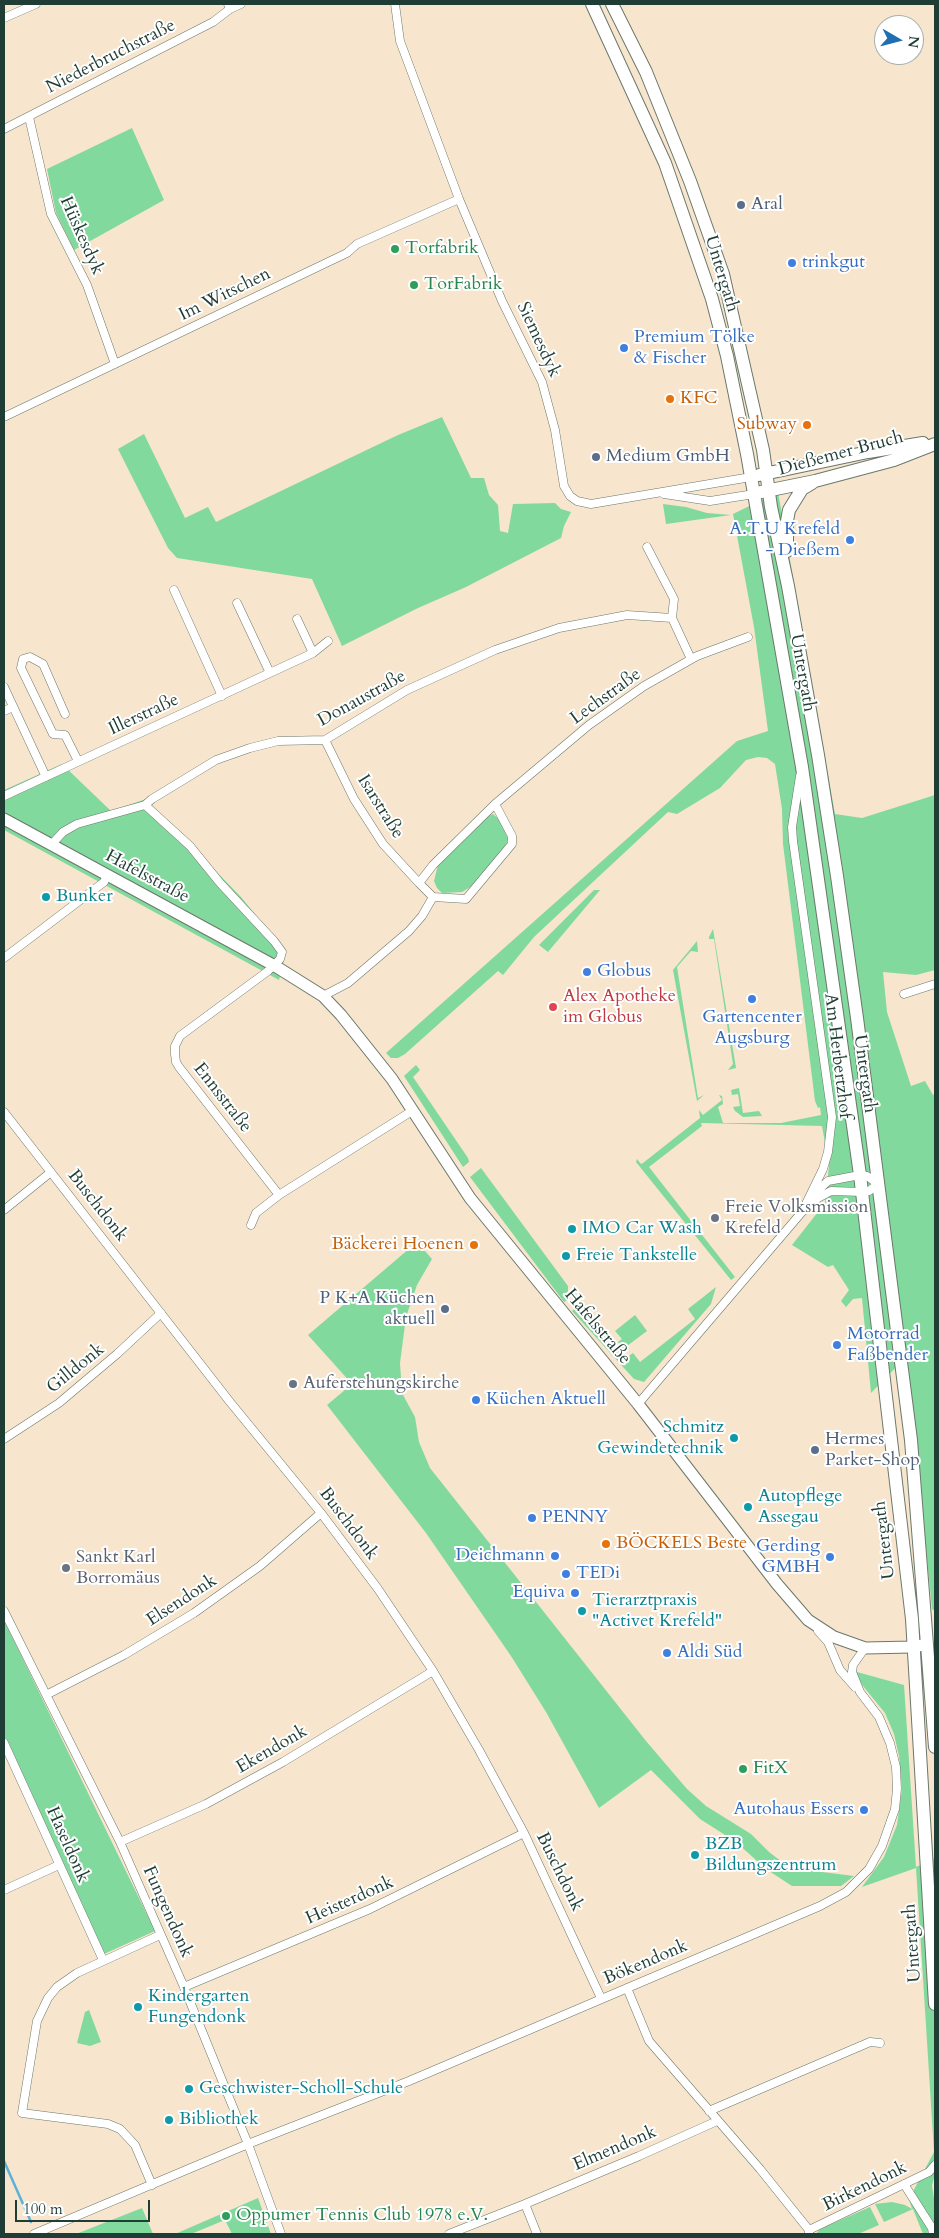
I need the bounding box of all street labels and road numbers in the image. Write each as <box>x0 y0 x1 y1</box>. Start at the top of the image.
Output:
street label: Niederbruchstraße <box>43 15 179 99</box>
street label: Hüskesdyk <box>54 193 108 279</box>
street label: Untergath <box>699 233 743 315</box>
street label: Im Witschen <box>176 264 274 326</box>
street label: Siemesdyk <box>511 299 565 381</box>
street label: Dießemer Bruch <box>776 427 906 481</box>
street label: Untergath <box>785 632 819 714</box>
street label: Lechstraße <box>566 664 646 730</box>
street label: Donaustraße <box>314 666 410 732</box>
street label: Illerstraße <box>105 689 183 741</box>
street label: Isarstraße <box>352 771 408 843</box>
street label: Hafelsstraße <box>101 846 193 908</box>
street label: Am Herbertzhof <box>819 992 855 1120</box>
street label: Untergath <box>848 1033 880 1115</box>
street label: Ennsstraße <box>188 1059 256 1137</box>
street label: Buschdonk <box>62 1166 132 1246</box>
street label: Hafelsstraße <box>559 1285 635 1369</box>
street label: Gilldonk <box>43 1339 109 1399</box>
street label: Buschdonk <box>314 1483 382 1565</box>
street label: Untergath <box>869 1500 901 1580</box>
street label: Elsendonk <box>143 1570 221 1632</box>
street label: Ekendonk <box>233 1721 311 1779</box>
street label: Haseldonk <box>41 1804 93 1886</box>
street label: Buschdonk <box>531 1829 587 1915</box>
street label: Fungendonk <box>137 1863 197 1961</box>
street label: Heisterdonk <box>303 1872 397 1930</box>
street label: Untergath <box>899 1903 927 1983</box>
street label: Bökendonk <box>601 1936 691 1990</box>
street label: Elmendonk <box>570 2122 660 2176</box>
street label: Birkendonk <box>819 2157 911 2217</box>

